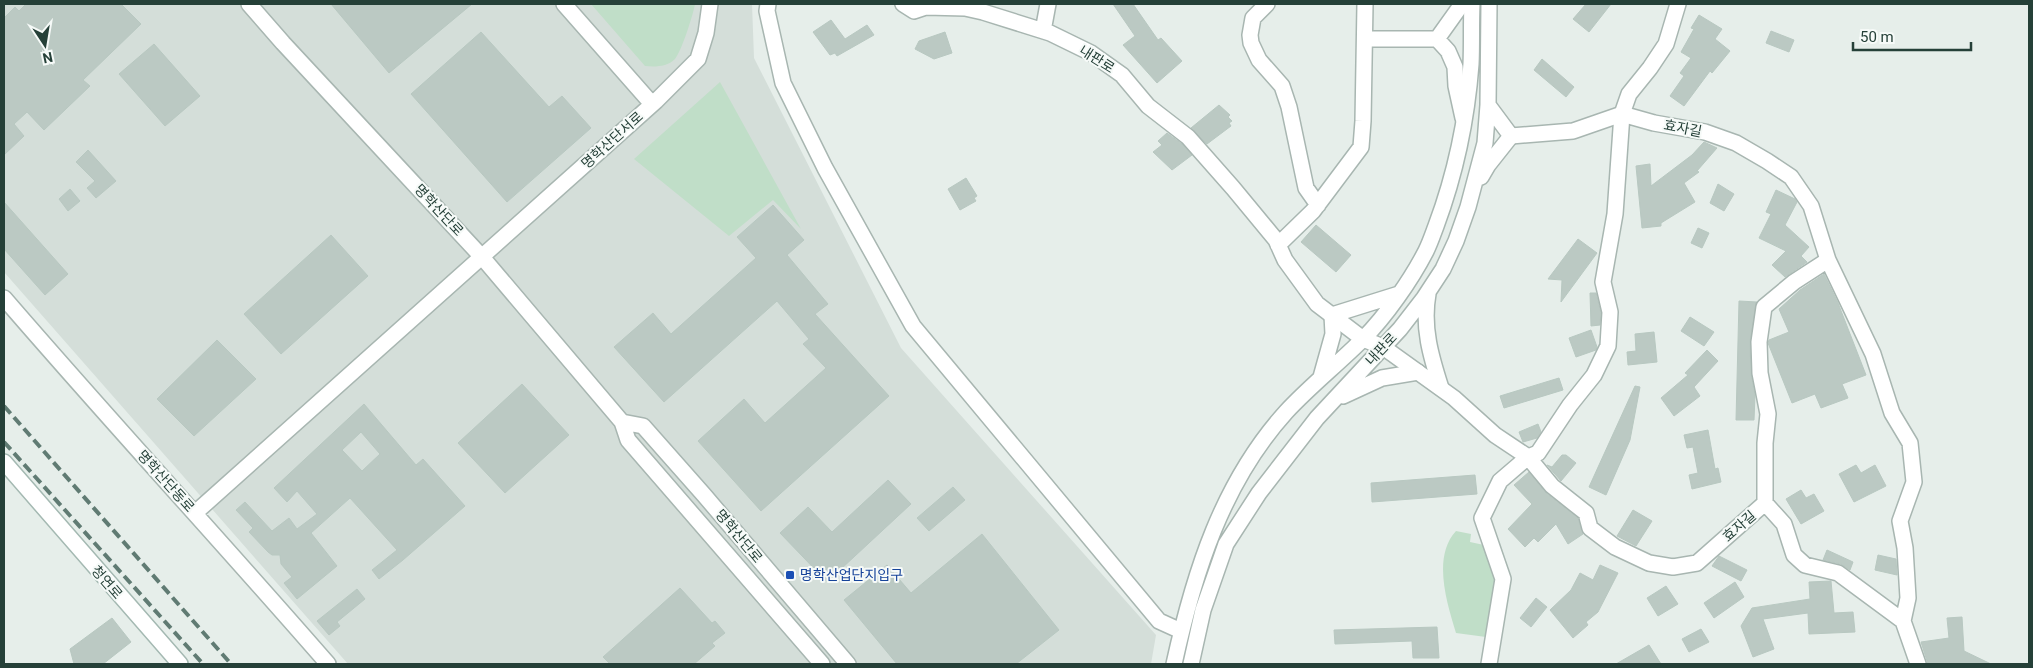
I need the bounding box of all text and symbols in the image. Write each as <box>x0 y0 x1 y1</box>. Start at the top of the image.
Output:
north arrow <box>20 20 70 70</box>
scale bar <box>1853 20 1970 52</box>
text: 50 m <box>1860 28 1894 46</box>
street label: 내판로 <box>1076 42 1118 76</box>
text: N <box>41 49 54 67</box>
street label: 명학산단서로 <box>578 108 646 172</box>
street label: 효자길 <box>1663 116 1703 140</box>
street label: 명학산단로 <box>411 181 467 239</box>
street label: 내판로 <box>1362 329 1400 369</box>
street label: 명학산단동로 <box>134 447 198 515</box>
street label: 명학산단로 <box>712 506 766 566</box>
street label: 효자길 <box>1719 507 1759 545</box>
street label: 청연로 <box>88 562 126 602</box>
place label: 명학산업단지입구 <box>800 567 903 583</box>
marker: 명학산업단지입구 <box>784 569 796 581</box>

